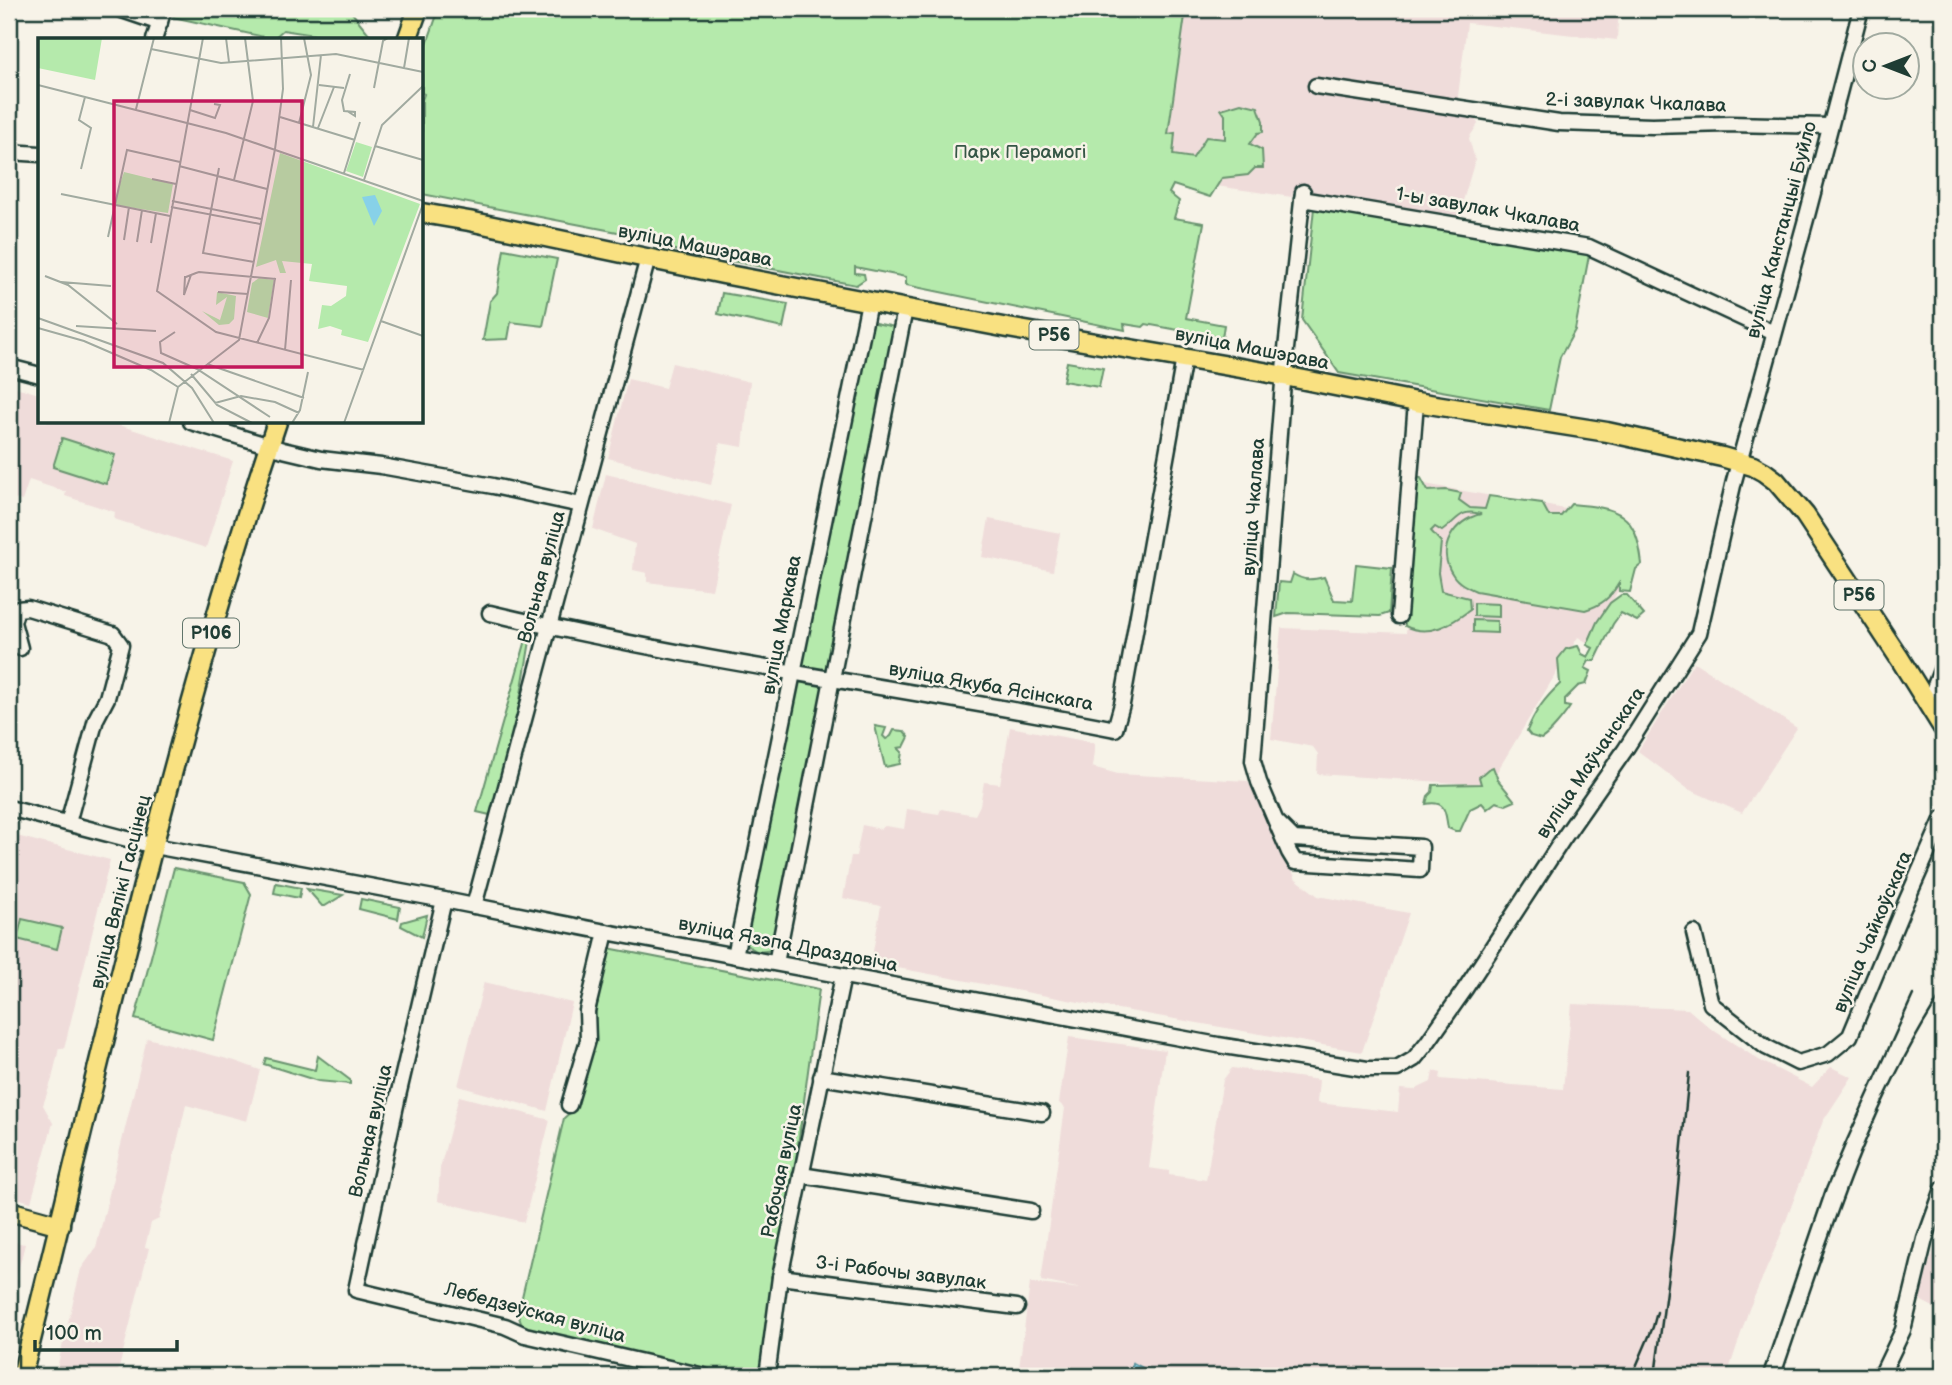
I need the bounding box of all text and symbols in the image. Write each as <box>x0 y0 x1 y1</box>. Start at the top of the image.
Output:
north arrow <box>1850 32 1920 102</box>
inset map <box>38 38 424 424</box>
text: С <box>1859 59 1882 73</box>
street label: 2-і завулак Чкалава <box>1545 88 1727 118</box>
street label: вуліца Канстанцыі Буйло <box>1742 119 1822 341</box>
park label: Парк Перамогі <box>954 141 1086 164</box>
street label: 1-ы завулак Чкалава <box>1394 183 1582 237</box>
street label: вуліца Машэрава <box>616 220 774 272</box>
road number: Р56 <box>1030 320 1078 349</box>
street label: вуліца Машэрава <box>1173 323 1331 375</box>
street label: вуліца Чкалава <box>1238 437 1270 577</box>
street label: Вольная вуліца <box>513 508 571 646</box>
street label: вуліца Маркава <box>757 553 807 697</box>
road number: Р56 <box>1834 580 1884 610</box>
road number: Р106 <box>183 618 239 648</box>
street label: вуліца Якуба Ясінскага <box>887 658 1095 716</box>
street label: вуліца Маўчанскага <box>1532 683 1650 843</box>
street label: вуліца Вялікі Гасцінец <box>86 793 156 991</box>
street label: вуліца Чайкоўскага <box>1829 848 1917 1016</box>
street label: вуліца Язэпа Драздовіча <box>676 912 900 978</box>
street label: Вольная вуліца <box>344 1062 398 1200</box>
street label: Рабочая вуліца <box>757 1102 807 1240</box>
street label: 3-і Рабочы завулак <box>814 1251 988 1295</box>
street label: Лебедзеўская вуліца <box>441 1278 628 1348</box>
scale bar <box>35 1308 177 1352</box>
text: 100 m <box>46 1321 102 1346</box>

